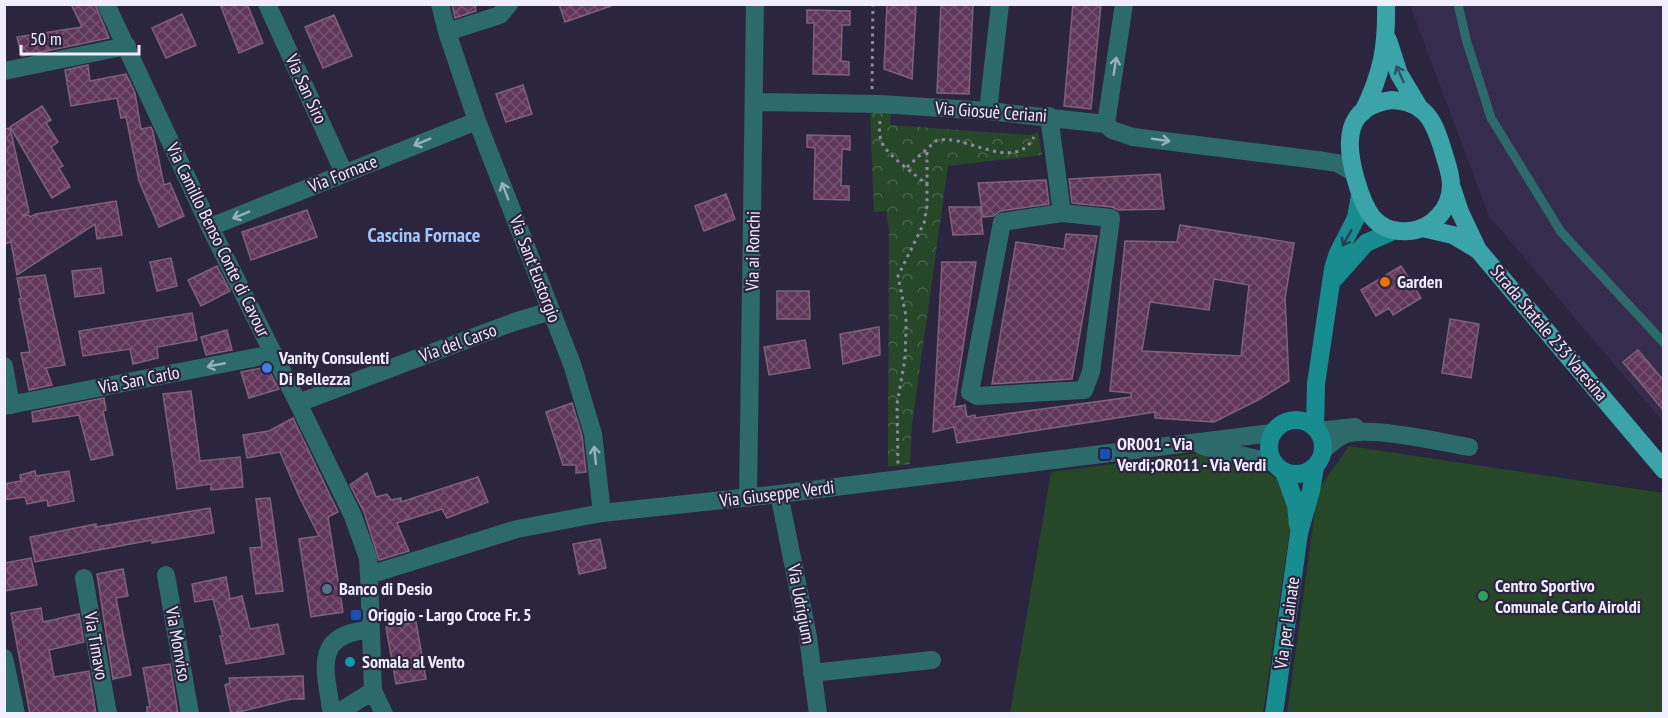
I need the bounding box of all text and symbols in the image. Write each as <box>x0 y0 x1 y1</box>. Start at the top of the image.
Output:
scale bar <box>21 18 140 56</box>
text: 50 m <box>30 27 62 50</box>
street label: Via San Siro <box>280 49 333 127</box>
one-way arrow <box>1110 57 1121 76</box>
one-way arrow <box>1394 66 1406 84</box>
street label: Via Giosuè Ceriani <box>933 96 1048 127</box>
one-way arrow <box>1150 135 1170 146</box>
one-way arrow <box>414 137 432 148</box>
street label: Via Camillo Benso Conte di Cavour <box>161 138 276 341</box>
street label: Via Fornace <box>304 149 381 198</box>
one-way arrow <box>498 183 509 201</box>
one-way arrow <box>233 210 251 221</box>
street label: Via Sant'Eustorgio <box>504 211 567 326</box>
street label: Via ai Ronchi <box>740 211 765 292</box>
district label: Cascina Fornace <box>368 222 480 248</box>
one-way arrow <box>1341 229 1353 246</box>
street label: Strada Statale 233 Varesina <box>1486 260 1613 406</box>
place label: Garden <box>1397 270 1443 293</box>
marker: Garden <box>1378 275 1392 289</box>
street label: Via del Carso <box>415 318 500 367</box>
place label: Vanity Consulenti Di Bellezza <box>278 346 389 390</box>
street label: Via San Carlo <box>95 360 182 399</box>
one-way arrow <box>206 360 226 371</box>
marker: Vanity Consulenti Di Bellezza <box>260 361 274 375</box>
place label: OR001 - Via Verdi;OR011 - Via Verdi <box>1116 432 1266 476</box>
one-way arrow <box>589 445 600 465</box>
marker: OR001 - Via Verdi;OR011 - Via Verdi <box>1098 447 1112 461</box>
street label: Via Giuseppe Verdi <box>717 475 836 512</box>
street label: Via Udrigium <box>782 561 820 646</box>
place label: Centro Sportivo Comunale Carlo Airoldi <box>1495 574 1641 618</box>
street label: Via per Lainate <box>1269 575 1304 672</box>
place label: Banco di Desio <box>339 577 433 600</box>
marker: Banco di Desio <box>320 582 334 596</box>
marker: Centro Sportivo Comunale Carlo Airoldi <box>1476 589 1490 603</box>
place label: Origgio - Largo Croce Fr. 5 <box>368 603 532 626</box>
street label: Via Monviso <box>160 604 196 683</box>
marker: Origgio - Largo Croce Fr. 5 <box>349 608 363 622</box>
street label: Via Timavo <box>79 609 114 682</box>
place label: Somala al Vento <box>362 650 465 673</box>
marker: Somala al Vento <box>343 655 357 669</box>

